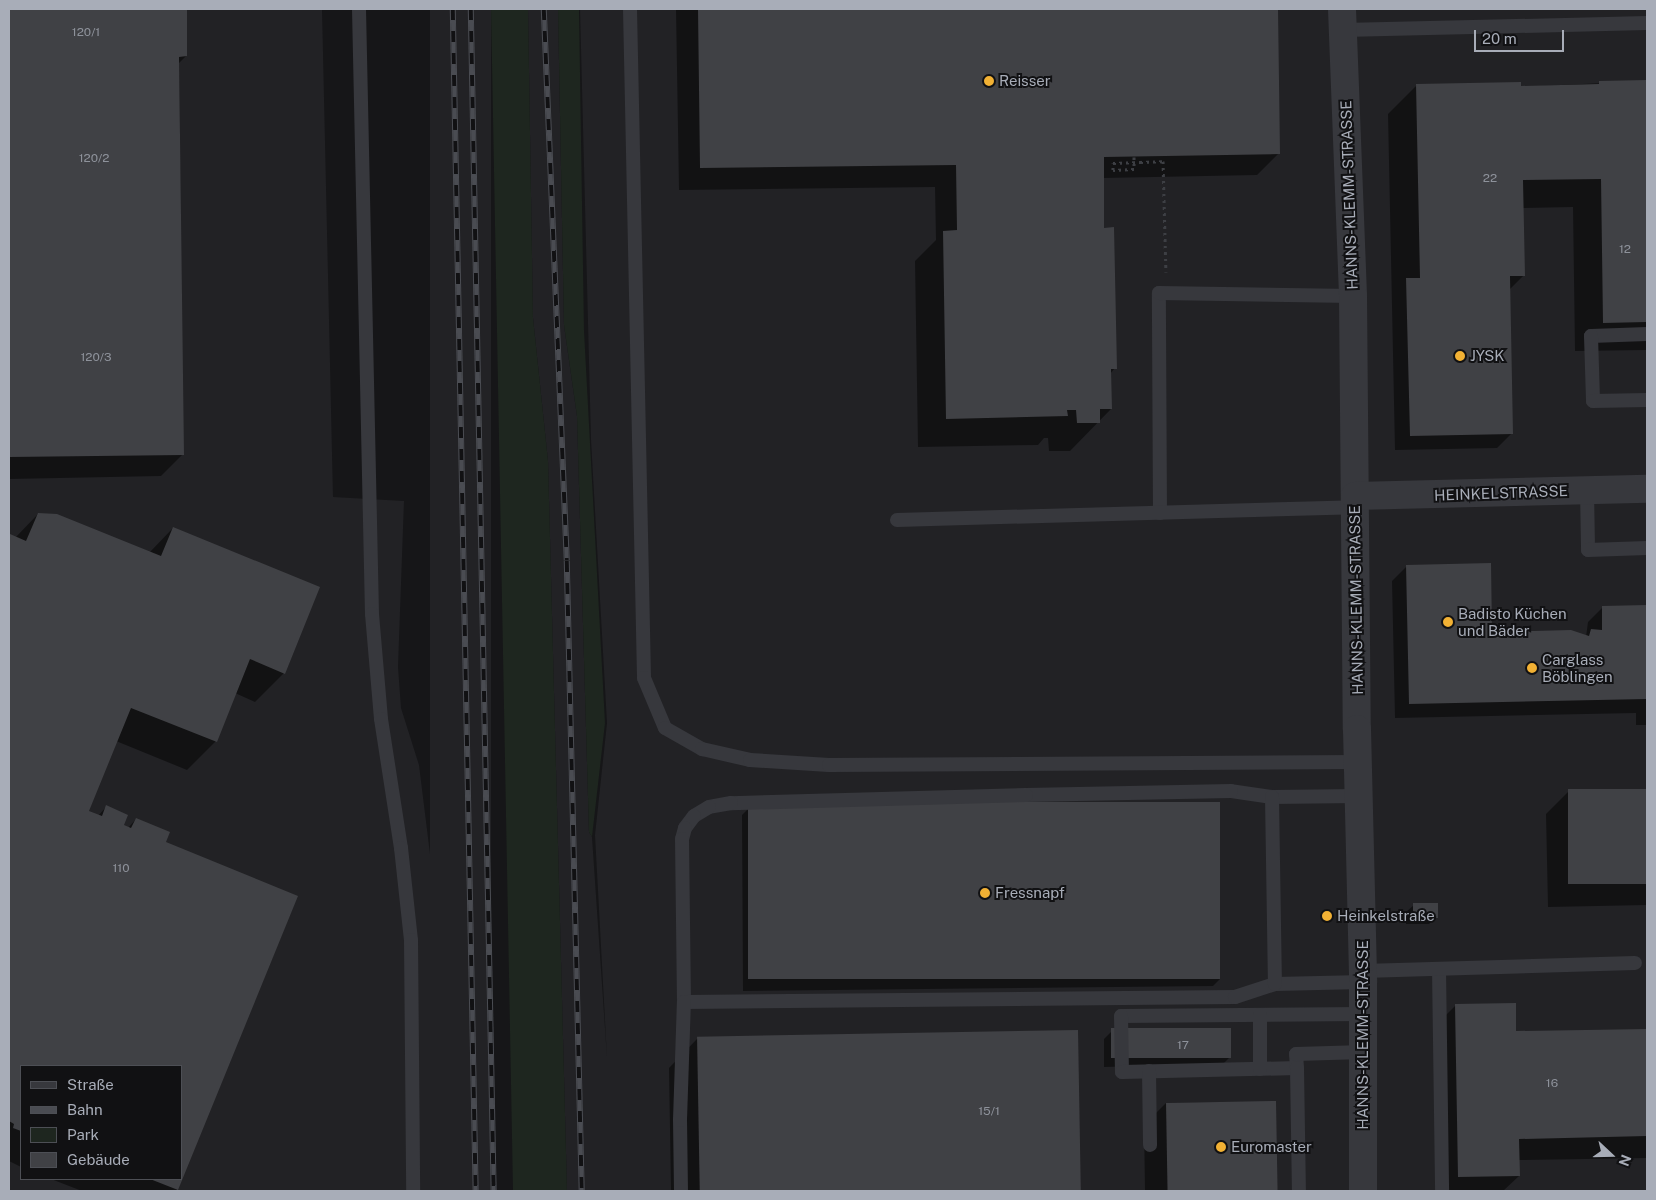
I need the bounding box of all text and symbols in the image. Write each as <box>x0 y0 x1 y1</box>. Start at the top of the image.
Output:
scale bar <box>1476 20 1566 52</box>
house number: 120/1 <box>72 26 100 40</box>
text: 20 m <box>1482 30 1517 47</box>
place label: Reisser <box>999 72 1051 90</box>
marker: Reisser <box>983 75 995 87</box>
street label: HANNS-KLEMM-STRASSE <box>1337 100 1361 290</box>
house number: 120/2 <box>79 152 109 166</box>
house number: 22 <box>1483 172 1497 186</box>
house number: 12 <box>1619 243 1631 257</box>
place label: JYSK <box>1470 347 1505 365</box>
marker: JYSK <box>1454 350 1466 362</box>
house number: 120/3 <box>80 351 112 365</box>
street label: HEINKELSTRASSE <box>1434 482 1568 504</box>
street label: HANNS-KLEMM-STRASSE <box>1345 505 1367 695</box>
place label: Badisto Küchen und Bäder <box>1458 604 1567 639</box>
marker: Badisto Küchen und Bäder <box>1442 616 1454 628</box>
place label: Carglass Böblingen <box>1542 650 1613 685</box>
marker: Carglass Böblingen <box>1526 662 1538 674</box>
house number: 110 <box>112 862 130 876</box>
place label: Fressnapf <box>995 884 1065 902</box>
marker: Fressnapf <box>979 887 991 899</box>
place label: Heinkelstraße <box>1337 907 1435 925</box>
marker: Heinkelstraße <box>1321 910 1333 922</box>
street label: HANNS-KLEMM-STRASSE <box>1354 940 1372 1130</box>
house number: 17 <box>1177 1039 1189 1053</box>
legend <box>20 1065 182 1180</box>
text: Straße <box>67 1076 114 1093</box>
house number: 16 <box>1546 1077 1558 1091</box>
text: Bahn <box>67 1101 103 1118</box>
house number: 15/1 <box>978 1105 1000 1119</box>
text: Park <box>67 1126 99 1143</box>
north arrow <box>1586 1130 1636 1180</box>
place label: Euromaster <box>1231 1138 1312 1156</box>
marker: Euromaster <box>1215 1141 1227 1153</box>
text: Gebäude <box>67 1151 130 1168</box>
text: N <box>1616 1152 1634 1168</box>

